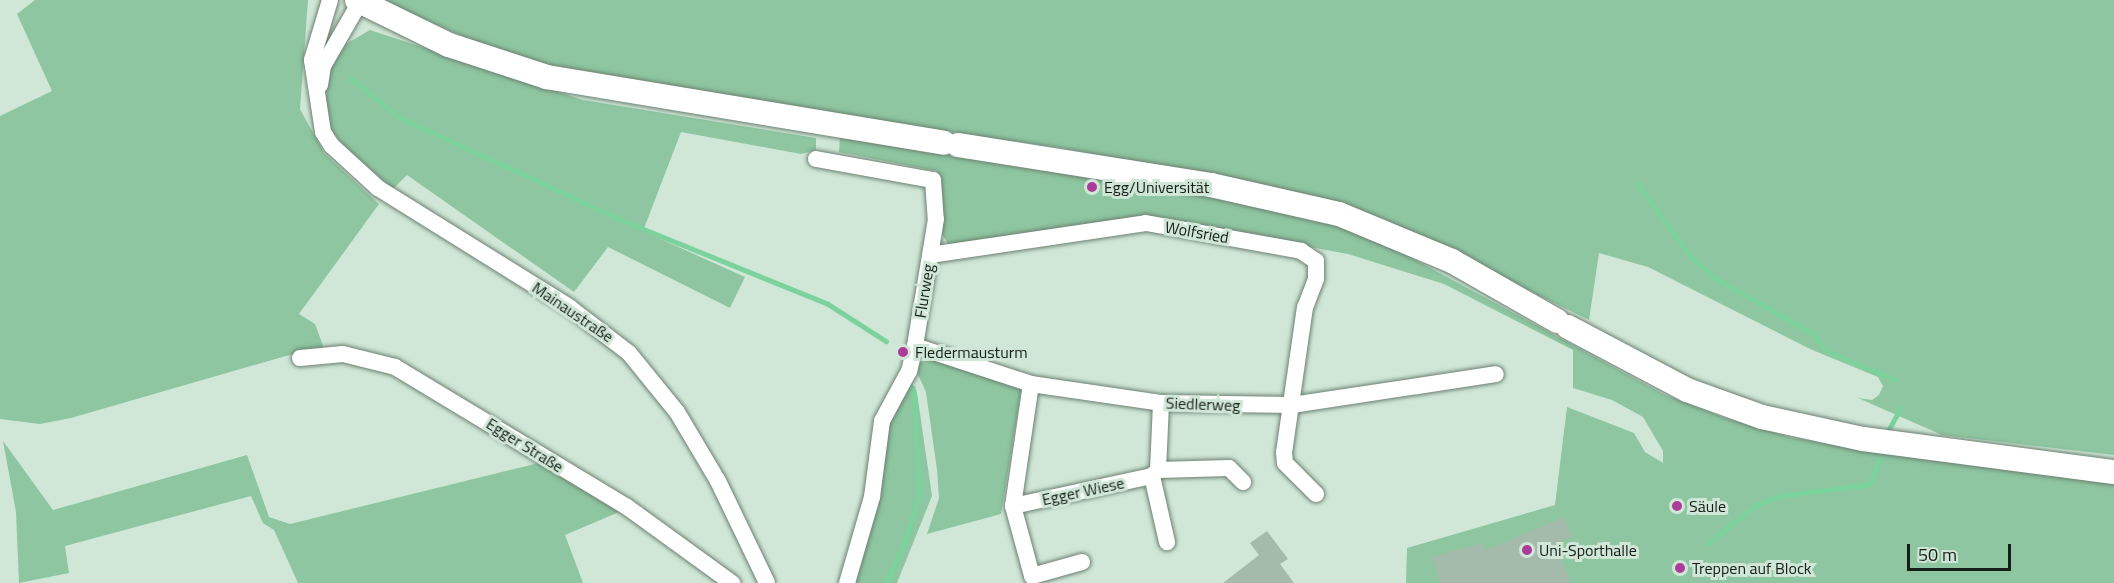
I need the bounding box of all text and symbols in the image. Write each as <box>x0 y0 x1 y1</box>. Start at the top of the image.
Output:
place label: Egg/Universität <box>1104 177 1209 197</box>
marker: Egg/Universität <box>1085 180 1099 194</box>
street label: Wolfsried <box>1164 217 1230 247</box>
street label: Flurweg <box>910 263 938 319</box>
street label: Mainaustraße <box>529 278 617 346</box>
place label: Fledermausturm <box>915 342 1028 362</box>
marker: Fledermausturm <box>896 345 910 359</box>
street label: Siedlerweg <box>1165 393 1241 415</box>
street label: Egger Straße <box>483 414 567 476</box>
street label: Egger Wiese <box>1040 473 1126 509</box>
place label: Säule <box>1689 496 1726 516</box>
marker: Säule <box>1670 499 1684 513</box>
scale bar <box>1910 532 2014 570</box>
place label: Uni-Sporthalle <box>1539 540 1637 560</box>
text: 50 m <box>1918 541 1957 568</box>
marker: Uni-Sporthalle <box>1520 543 1534 557</box>
place label: Treppen auf Block <box>1692 558 1812 578</box>
marker: Treppen auf Block <box>1673 561 1687 575</box>

